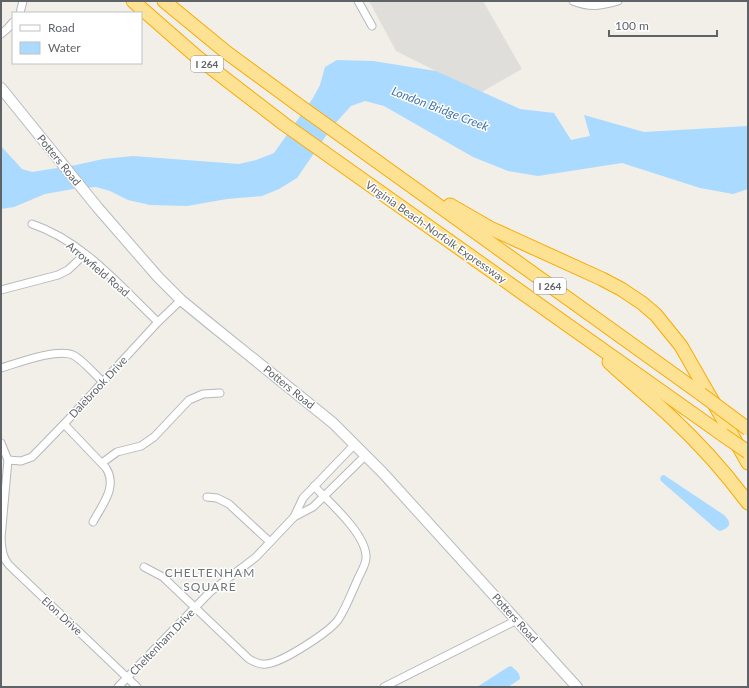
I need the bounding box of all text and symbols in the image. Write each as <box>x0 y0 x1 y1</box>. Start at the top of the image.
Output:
legend <box>12 12 142 64</box>
scale bar <box>609 12 717 38</box>
text: 100 m <box>615 18 649 33</box>
text: Road <box>48 20 75 35</box>
text: Water <box>48 40 81 55</box>
road number: I 264 <box>191 56 223 72</box>
water label: London Bridge Creek <box>390 83 491 134</box>
street label: Potters Road <box>35 132 84 188</box>
street label: Virginia Beach-Norfolk Expressway <box>363 178 510 286</box>
street label: Arrowfield Road <box>64 239 132 299</box>
road number: I 264 <box>534 278 566 294</box>
street label: Dalebrook Drive <box>66 353 130 420</box>
street label: Potters Road <box>261 362 317 411</box>
district label: CHELTENHAM SQUARE <box>165 565 255 594</box>
street label: Potters Road <box>490 590 541 645</box>
street label: Elon Drive <box>40 594 85 638</box>
street label: Cheltenham Drive <box>127 606 197 678</box>

